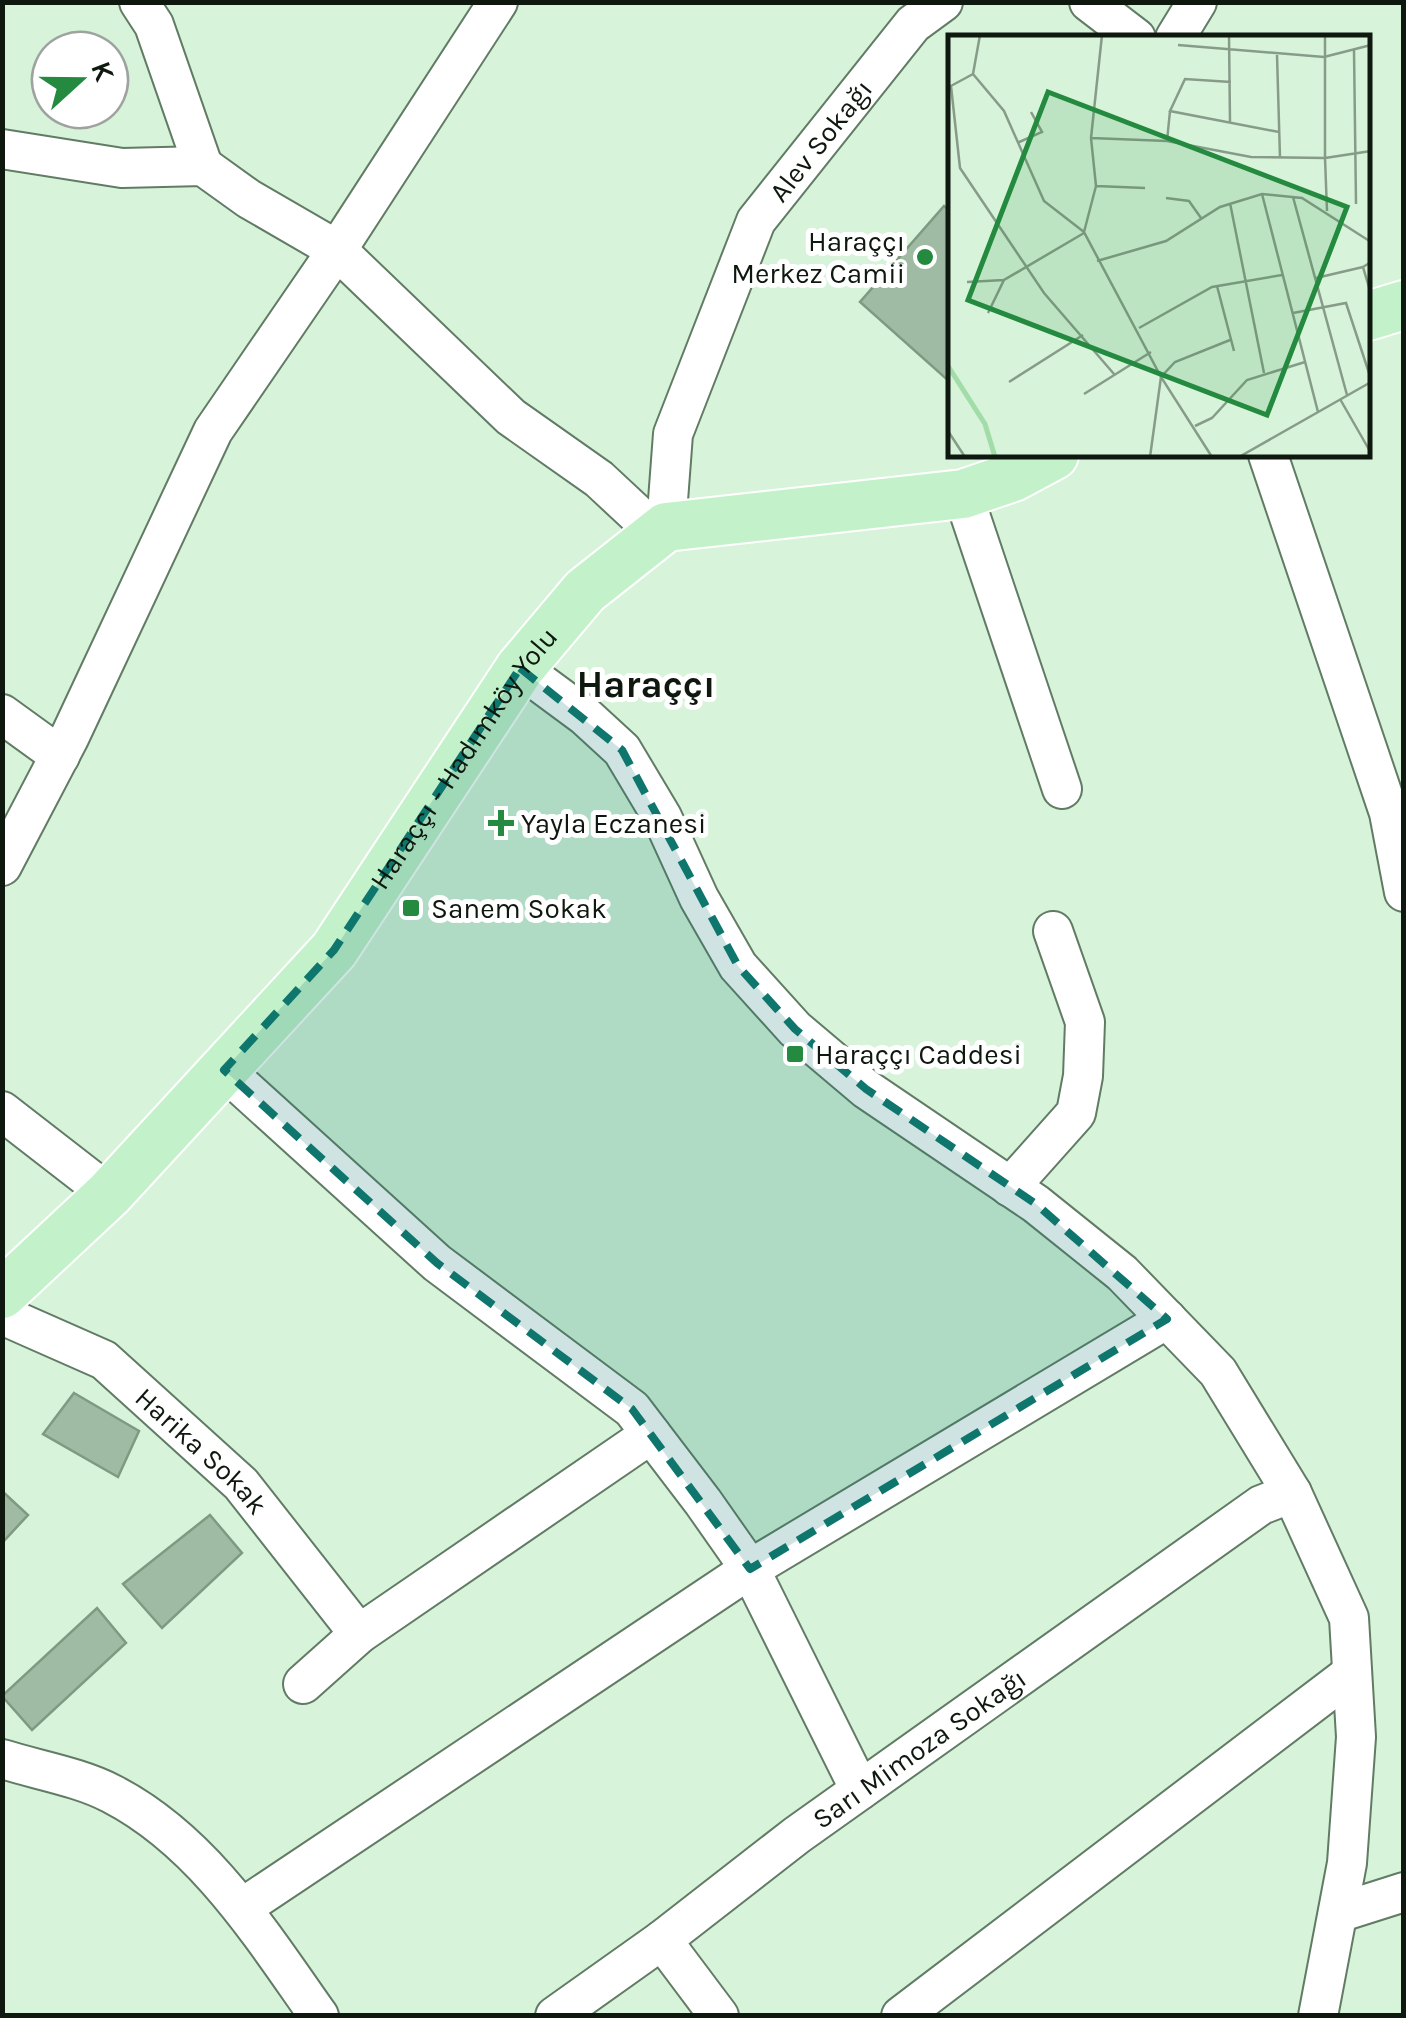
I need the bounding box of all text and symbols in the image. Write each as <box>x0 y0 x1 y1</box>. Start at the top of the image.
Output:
north arrow <box>30 30 130 130</box>
inset map <box>948 35 1371 458</box>
text: K <box>84 57 122 86</box>
street label: Alev Sokağı <box>762 73 879 208</box>
place label: Haraççı Merkez Camii <box>731 225 905 290</box>
marker: Haraççı Merkez Camii <box>914 246 936 268</box>
street label: Haraççı - Hadımköy Yolu <box>362 620 564 895</box>
district label: Haraççı <box>577 662 715 707</box>
place label: Yayla Eczanesi <box>521 807 706 840</box>
marker: Yayla Eczanesi <box>490 812 512 834</box>
place label: Sanem Sokak <box>431 892 607 925</box>
marker: Sanem Sokak <box>400 897 422 919</box>
place label: Haraççı Caddesi <box>815 1038 1022 1071</box>
marker: Haraççı Caddesi <box>784 1043 806 1065</box>
street label: Harika Sokak <box>129 1380 275 1521</box>
street label: Sarı Mimoza Sokağı <box>806 1661 1032 1835</box>

